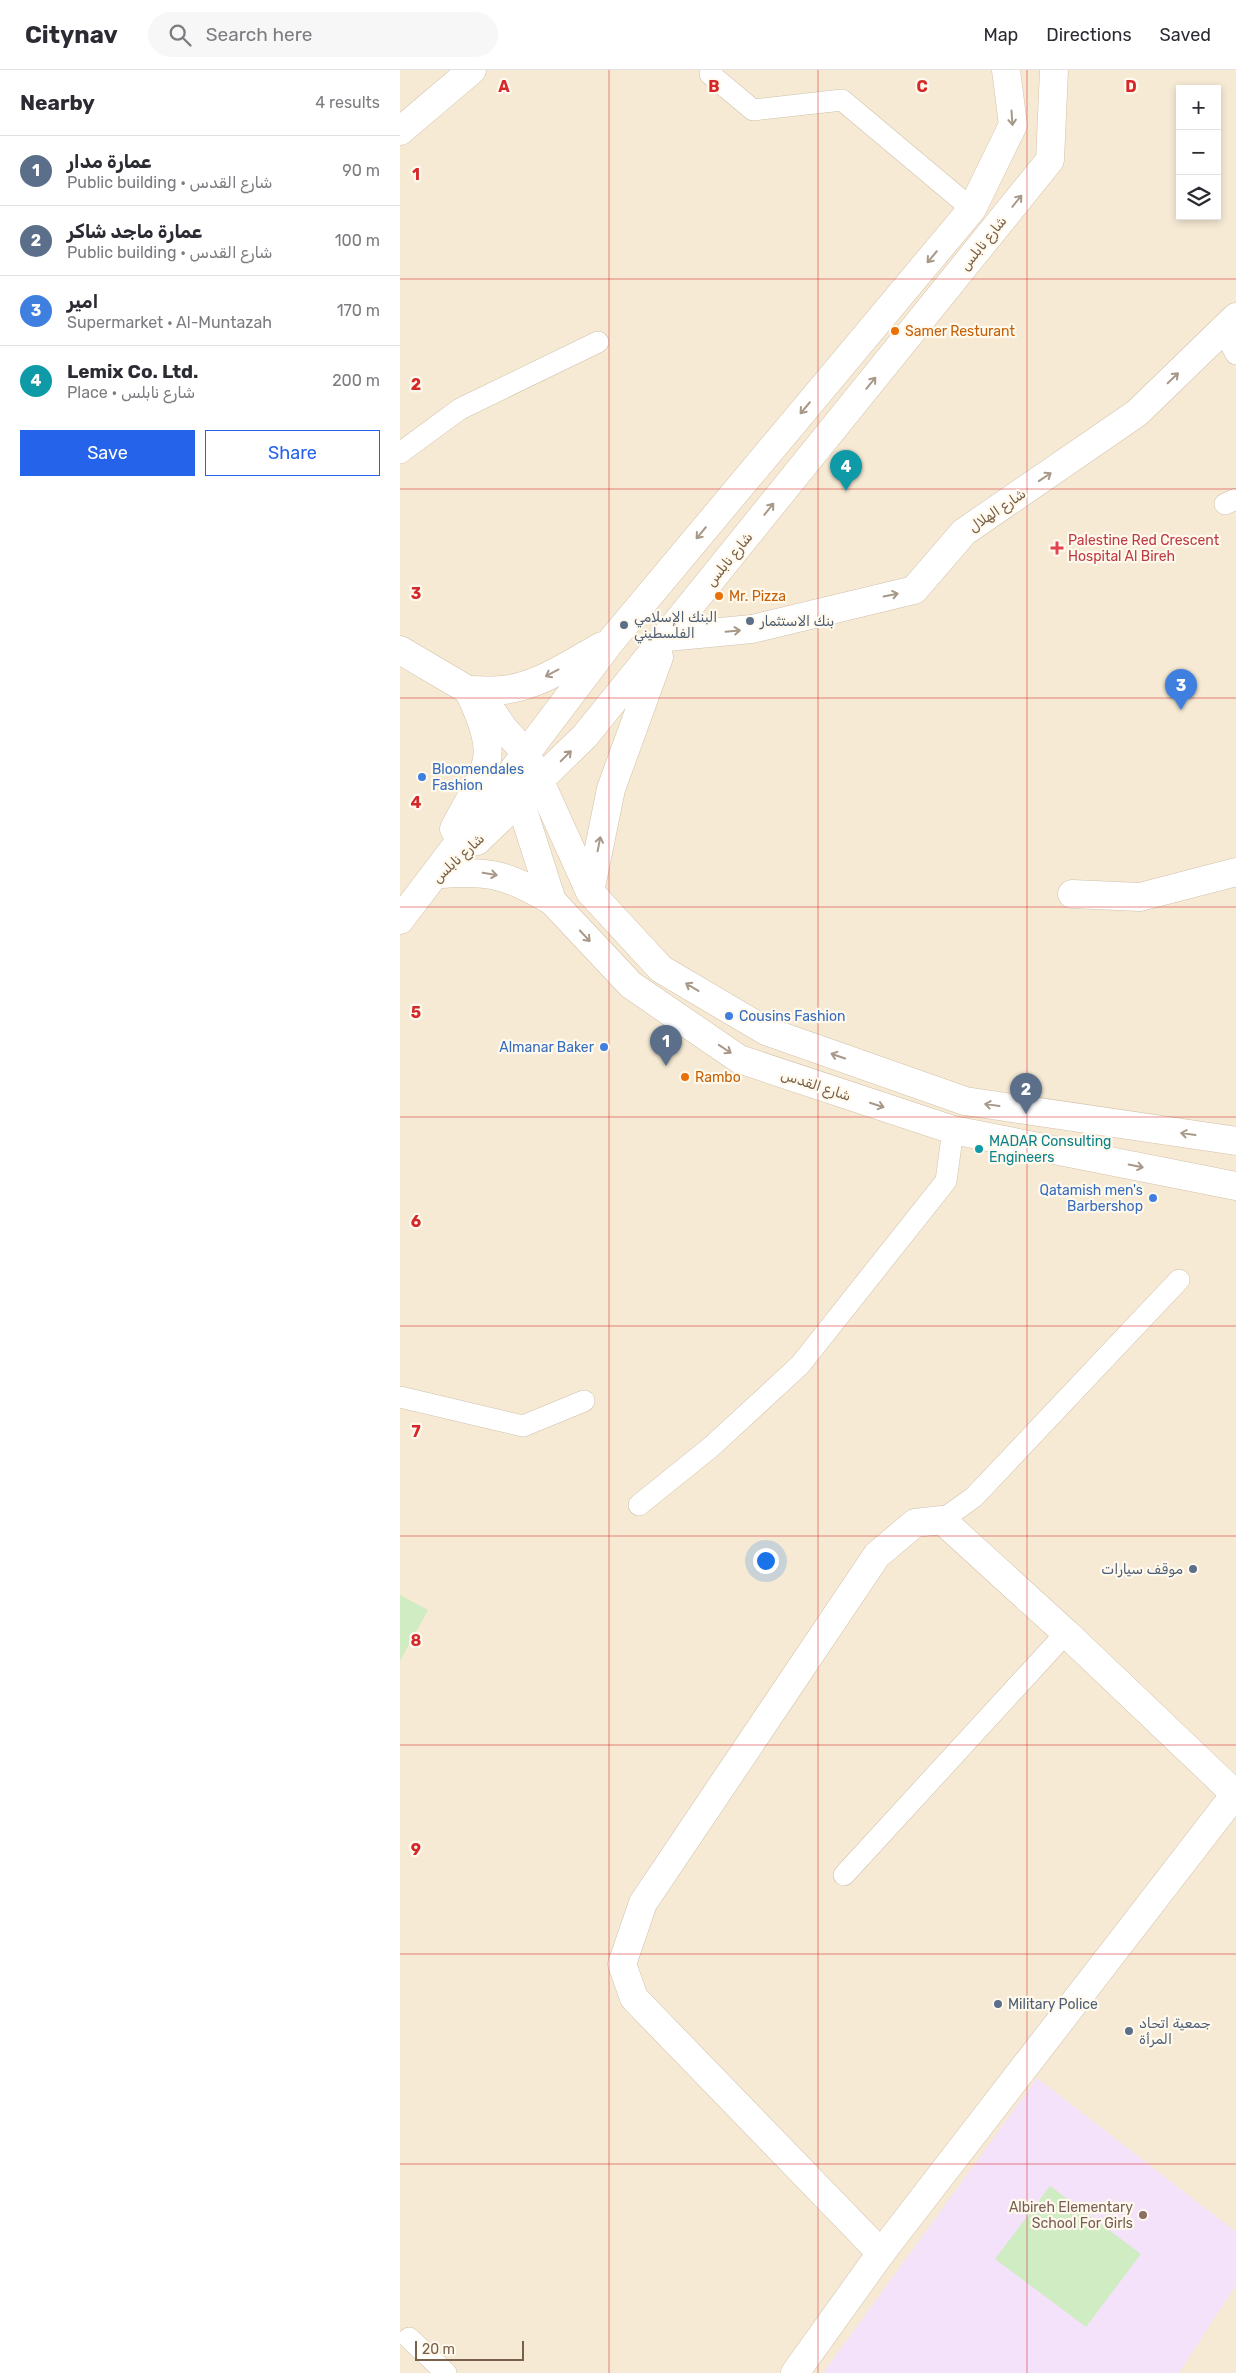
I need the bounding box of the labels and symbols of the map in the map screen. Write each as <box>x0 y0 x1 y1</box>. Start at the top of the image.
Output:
text: A <box>498 77 510 96</box>
text: B <box>708 77 720 96</box>
text: C <box>916 77 928 96</box>
text: D <box>1125 77 1137 96</box>
one-way arrow <box>1007 110 1016 126</box>
text: 1 <box>412 165 420 184</box>
one-way arrow <box>1011 195 1022 208</box>
street label: شارع نابلس <box>956 213 1012 275</box>
one-way arrow <box>927 250 938 263</box>
place label: Samer Resturant <box>905 323 1015 340</box>
marker: Samer Resturant <box>889 325 901 337</box>
one-way arrow <box>1167 372 1179 384</box>
text: 2 <box>411 375 421 394</box>
one-way arrow <box>866 376 877 389</box>
one-way arrow <box>800 401 811 414</box>
pin: 4 <box>830 450 862 491</box>
one-way arrow <box>1037 472 1051 482</box>
street label: شارع الهلال <box>965 485 1030 537</box>
one-way arrow <box>764 503 775 516</box>
one-way arrow <box>696 526 707 539</box>
street label: شارع نابلس <box>702 529 758 591</box>
place label: Palestine Red Crescent Hospital Al Bireh <box>1068 532 1220 565</box>
marker: Palestine Red Crescent Hospital Al Bireh <box>1050 541 1064 555</box>
text: 3 <box>411 584 421 603</box>
place label: Mr. Pizza <box>729 588 786 605</box>
one-way arrow <box>883 589 899 599</box>
marker: Mr. Pizza <box>713 590 725 602</box>
place label: البنك الإسلامي الفلسطيني <box>634 609 717 644</box>
place label: بنك الاستثمار <box>759 613 834 630</box>
marker: بنك الاستثمار <box>744 615 756 627</box>
marker: البنك الإسلامي الفلسطيني <box>618 619 630 631</box>
one-way arrow <box>724 626 740 635</box>
one-way arrow <box>545 668 560 678</box>
pin: 3 <box>1165 669 1197 710</box>
one-way arrow <box>559 750 572 762</box>
place label: Bloomendales Fashion <box>432 761 524 794</box>
marker: Bloomendales Fashion <box>416 771 428 783</box>
text: 4 <box>411 793 422 812</box>
street label: شارع نابلس <box>429 830 489 888</box>
one-way arrow <box>595 837 605 853</box>
one-way arrow <box>481 869 497 879</box>
one-way arrow <box>580 930 591 943</box>
one-way arrow <box>685 981 699 991</box>
text: 5 <box>411 1003 421 1022</box>
place label: Cousins Fashion <box>739 1008 845 1025</box>
marker: Cousins Fashion <box>723 1010 735 1022</box>
pin: 1 <box>650 1025 682 1066</box>
place label: Almanar Baker <box>499 1039 595 1056</box>
marker: Almanar Baker <box>598 1041 610 1053</box>
one-way arrow <box>717 1044 731 1054</box>
one-way arrow <box>831 1051 846 1060</box>
street label: شارع القدس <box>778 1066 853 1107</box>
place label: Rambo <box>695 1069 741 1086</box>
marker: Rambo <box>679 1071 691 1083</box>
pin: 2 <box>1010 1073 1042 1114</box>
one-way arrow <box>985 1100 1001 1110</box>
one-way arrow <box>868 1101 884 1110</box>
one-way arrow <box>1180 1129 1196 1139</box>
place label: MADAR Consulting Engineers <box>989 1133 1111 1166</box>
marker: MADAR Consulting Engineers <box>973 1143 985 1155</box>
one-way arrow <box>1128 1162 1144 1171</box>
place label: Qatamish men's Barbershop <box>1039 1182 1143 1215</box>
marker: Qatamish men's Barbershop <box>1147 1192 1159 1204</box>
text: 6 <box>411 1212 421 1231</box>
text: 7 <box>411 1422 421 1441</box>
your location <box>753 1548 779 1574</box>
place label: موقف سيارات <box>1101 1561 1183 1578</box>
marker: موقف سيارات <box>1187 1563 1199 1575</box>
text: 8 <box>411 1631 422 1650</box>
text: 9 <box>411 1840 421 1859</box>
place label: Military Police <box>1008 1996 1098 2013</box>
marker: Military Police <box>992 1998 1004 2010</box>
place label: جمعية اتحاد المرأة <box>1139 2015 1211 2048</box>
marker: جمعية اتحاد المرأة <box>1123 2025 1135 2037</box>
place label: Albireh Elementary School For Girls <box>1009 2199 1133 2232</box>
marker: Albireh Elementary School For Girls <box>1137 2209 1149 2221</box>
scale bar <box>415 2338 524 2361</box>

